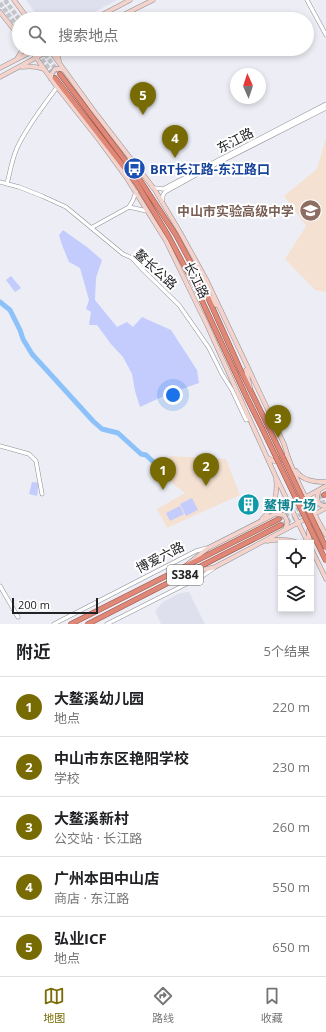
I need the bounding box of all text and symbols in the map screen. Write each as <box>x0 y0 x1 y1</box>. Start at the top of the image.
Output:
search box <box>12 12 314 56</box>
icon: search <box>26 23 48 45</box>
text: 搜索地点 <box>58 25 118 45</box>
north arrow <box>230 68 266 104</box>
pin: 5 <box>130 82 156 115</box>
street label: 东江路 <box>214 123 256 157</box>
pin: 4 <box>162 125 188 158</box>
bus stop icon: BRT长江路-东江路口 <box>122 156 148 182</box>
place label: BRT长江路-东江路口 <box>150 160 270 178</box>
school or university icon: 中山市实验高级中学 <box>297 198 323 224</box>
place label: 中山市实验高级中学 <box>177 202 294 220</box>
street label: 鳌长公路 <box>131 245 181 293</box>
street label: 长江路 <box>180 259 214 301</box>
your location <box>163 385 183 405</box>
pin: 3 <box>265 405 291 438</box>
pin: 2 <box>193 453 219 486</box>
pin: 1 <box>150 457 176 490</box>
building icon: 鳌博广场 <box>235 492 261 518</box>
place label: 鳌博广场 <box>264 496 316 514</box>
street label: 博爱六路 <box>133 537 187 577</box>
map controls <box>278 540 314 612</box>
button: locate <box>278 540 314 576</box>
road number: S384 <box>167 565 203 585</box>
button: layers <box>278 576 314 612</box>
scale bar <box>12 596 98 615</box>
text: 200 m <box>18 597 50 612</box>
text: 附近 <box>16 640 50 663</box>
text: 5个结果 <box>264 642 310 660</box>
text: 大鳌溪幼儿园 <box>54 688 144 708</box>
text: 1 <box>25 698 33 716</box>
text: 220 m <box>272 698 310 716</box>
text: 地点 <box>54 709 80 727</box>
text: 中山市东区艳阳学校 <box>54 748 189 768</box>
text: 2 <box>25 758 33 776</box>
text: 230 m <box>272 758 310 776</box>
text: 学校 <box>54 769 80 787</box>
text: 大鳌溪新村 <box>54 808 129 828</box>
text: 3 <box>25 818 33 836</box>
text: 260 m <box>272 818 310 836</box>
text: 公交站 · 长江路 <box>54 829 142 847</box>
text: 广州本田中山店 <box>54 868 159 888</box>
text: 4 <box>25 878 33 896</box>
text: 550 m <box>272 878 310 896</box>
text: 商店 · 东江路 <box>54 889 129 907</box>
text: 弘业ICF <box>54 928 107 948</box>
text: 5 <box>25 938 33 956</box>
text: 650 m <box>272 938 310 956</box>
text: 地点 <box>54 949 80 967</box>
tab: 地图 <box>43 985 65 1025</box>
tab: 路线 <box>152 985 174 1025</box>
tab: 收藏 <box>261 985 283 1025</box>

